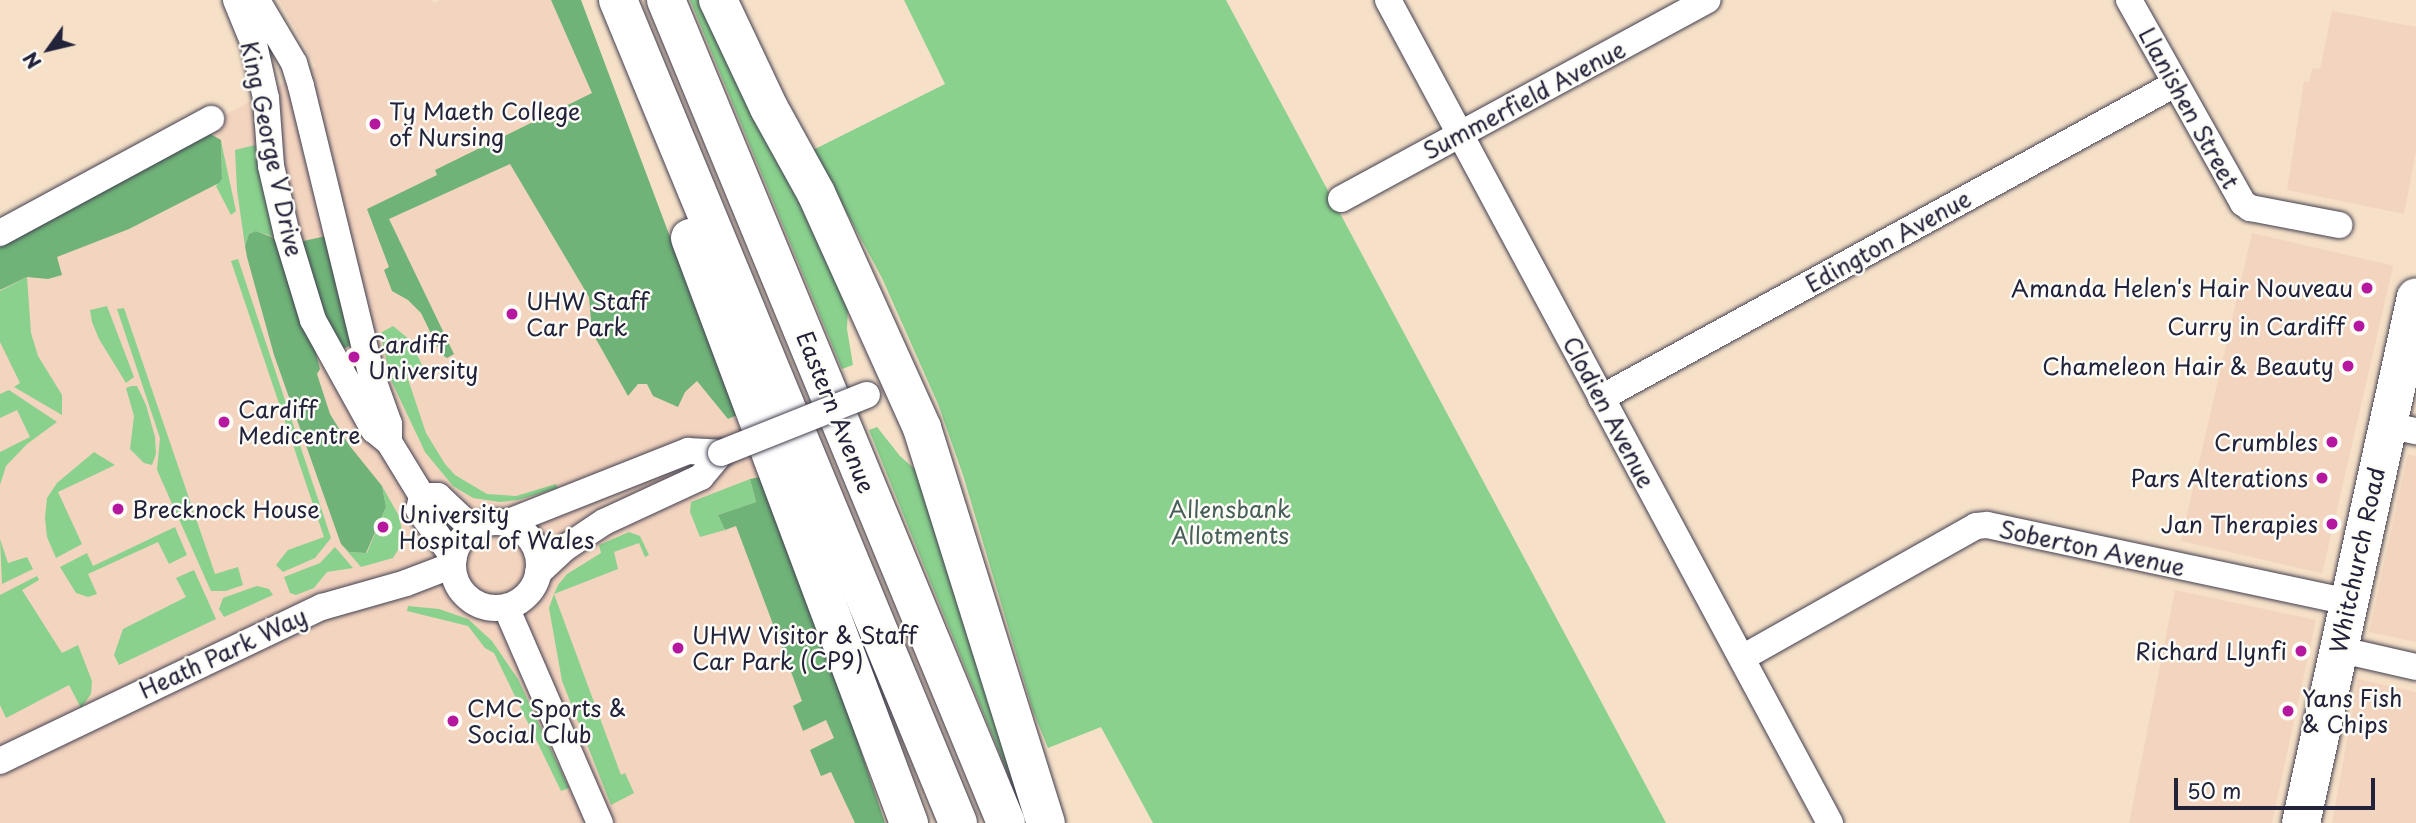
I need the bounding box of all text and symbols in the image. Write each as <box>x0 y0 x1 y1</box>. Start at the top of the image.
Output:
north arrow <box>14 14 84 84</box>
street label: Llanishen Street <box>2133 22 2245 194</box>
street label: Summerfield Avenue <box>1418 35 1630 165</box>
street label: King George V Drive <box>235 36 309 262</box>
text: N <box>16 47 47 75</box>
place label: Ty Maeth College of Nursing <box>389 97 580 151</box>
marker: Ty Maeth College of Nursing <box>367 116 383 132</box>
street label: Edington Avenue <box>1802 185 1974 297</box>
place label: Amanda Helen's Hair Nouveau <box>2012 274 2353 302</box>
marker: Amanda Helen's Hair Nouveau <box>2359 280 2375 296</box>
place label: UHW Staff Car Park <box>526 287 651 341</box>
marker: UHW Staff Car Park <box>504 306 520 322</box>
place label: Curry in Cardiff <box>2166 312 2345 340</box>
marker: Curry in Cardiff <box>2351 318 2367 334</box>
street label: Eastern Avenue <box>791 327 881 497</box>
place label: Cardiff University <box>368 330 478 384</box>
street label: Clodien Avenue <box>1557 331 1661 493</box>
marker: Cardiff University <box>346 349 362 365</box>
place label: Chameleon Hair & Beauty <box>2042 352 2334 380</box>
marker: Chameleon Hair & Beauty <box>2340 358 2356 374</box>
place label: Cardiff Medicentre <box>238 395 360 449</box>
marker: Cardiff Medicentre <box>216 414 232 430</box>
place label: Crumbles <box>2214 428 2318 456</box>
marker: Crumbles <box>2324 434 2340 450</box>
place label: Pars Alterations <box>2130 464 2308 492</box>
street label: Whitchurch Road <box>2324 465 2390 655</box>
marker: Pars Alterations <box>2314 470 2330 486</box>
place label: Brecknock House <box>132 495 321 523</box>
park label: Allensbank Allotments <box>1169 495 1291 549</box>
place label: University Hospital of Wales <box>399 500 595 554</box>
marker: Brecknock House <box>110 501 126 517</box>
place label: Jan Therapies <box>2160 510 2318 538</box>
street label: Soberton Avenue <box>1998 515 2186 581</box>
marker: Jan Therapies <box>2324 516 2340 532</box>
marker: University Hospital of Wales <box>373 517 393 537</box>
street label: Heath Park Way <box>134 602 312 704</box>
place label: UHW Visitor & Staff Car Park (CP9) <box>692 621 920 675</box>
place label: Richard Llynfi <box>2134 637 2287 665</box>
marker: UHW Visitor & Staff Car Park (CP9) <box>670 640 686 656</box>
marker: Richard Llynfi <box>2293 643 2309 659</box>
place label: Yans Fish & Chips <box>2302 684 2403 738</box>
place label: CMC Sports & Social Club <box>467 694 627 748</box>
marker: Yans Fish & Chips <box>2280 703 2296 719</box>
marker: CMC Sports & Social Club <box>445 713 461 729</box>
scale bar <box>2178 764 2379 808</box>
text: 50 m <box>2187 774 2241 806</box>

